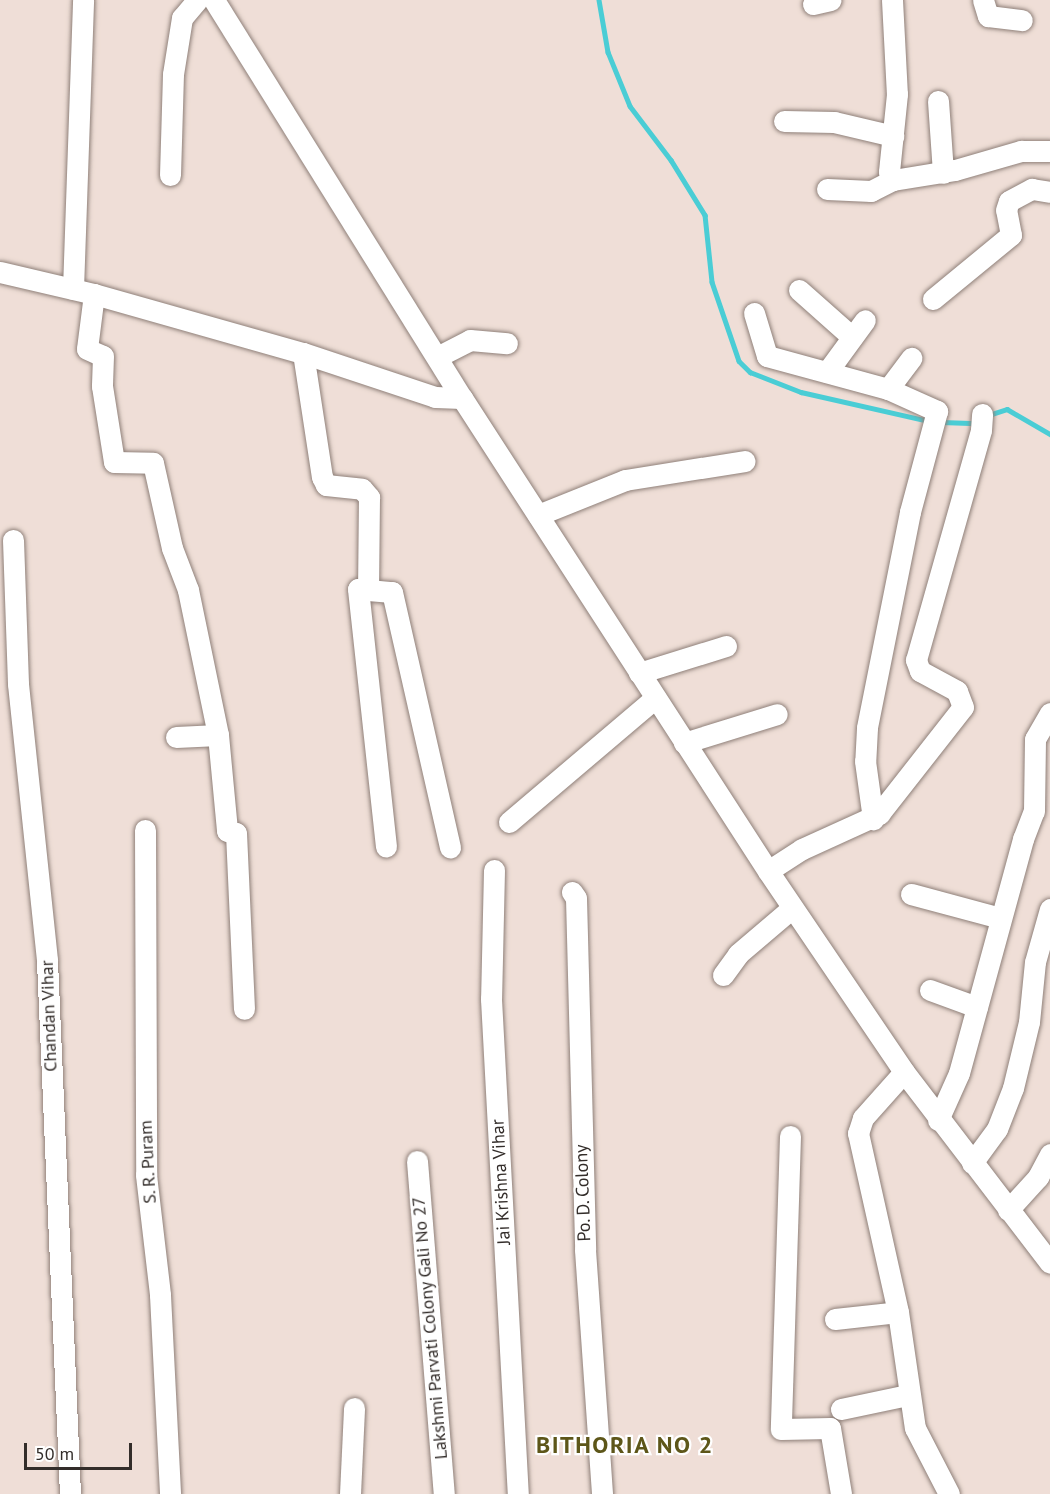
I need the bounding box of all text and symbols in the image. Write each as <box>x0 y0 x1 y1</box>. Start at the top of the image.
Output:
street label: Chandan Vihar <box>36 960 62 1072</box>
street label: S. R. Puram <box>135 1118 161 1206</box>
street label: Jai Krishna Vihar <box>487 1118 515 1246</box>
street label: Po. D. Colony <box>570 1143 596 1243</box>
street label: Lakshmi Parvati Colony Gali No 27 <box>408 1195 452 1461</box>
scale bar <box>27 1431 135 1469</box>
district label: BITHORIA NO 2 <box>535 1431 715 1459</box>
text: 50 m <box>35 1442 74 1465</box>

